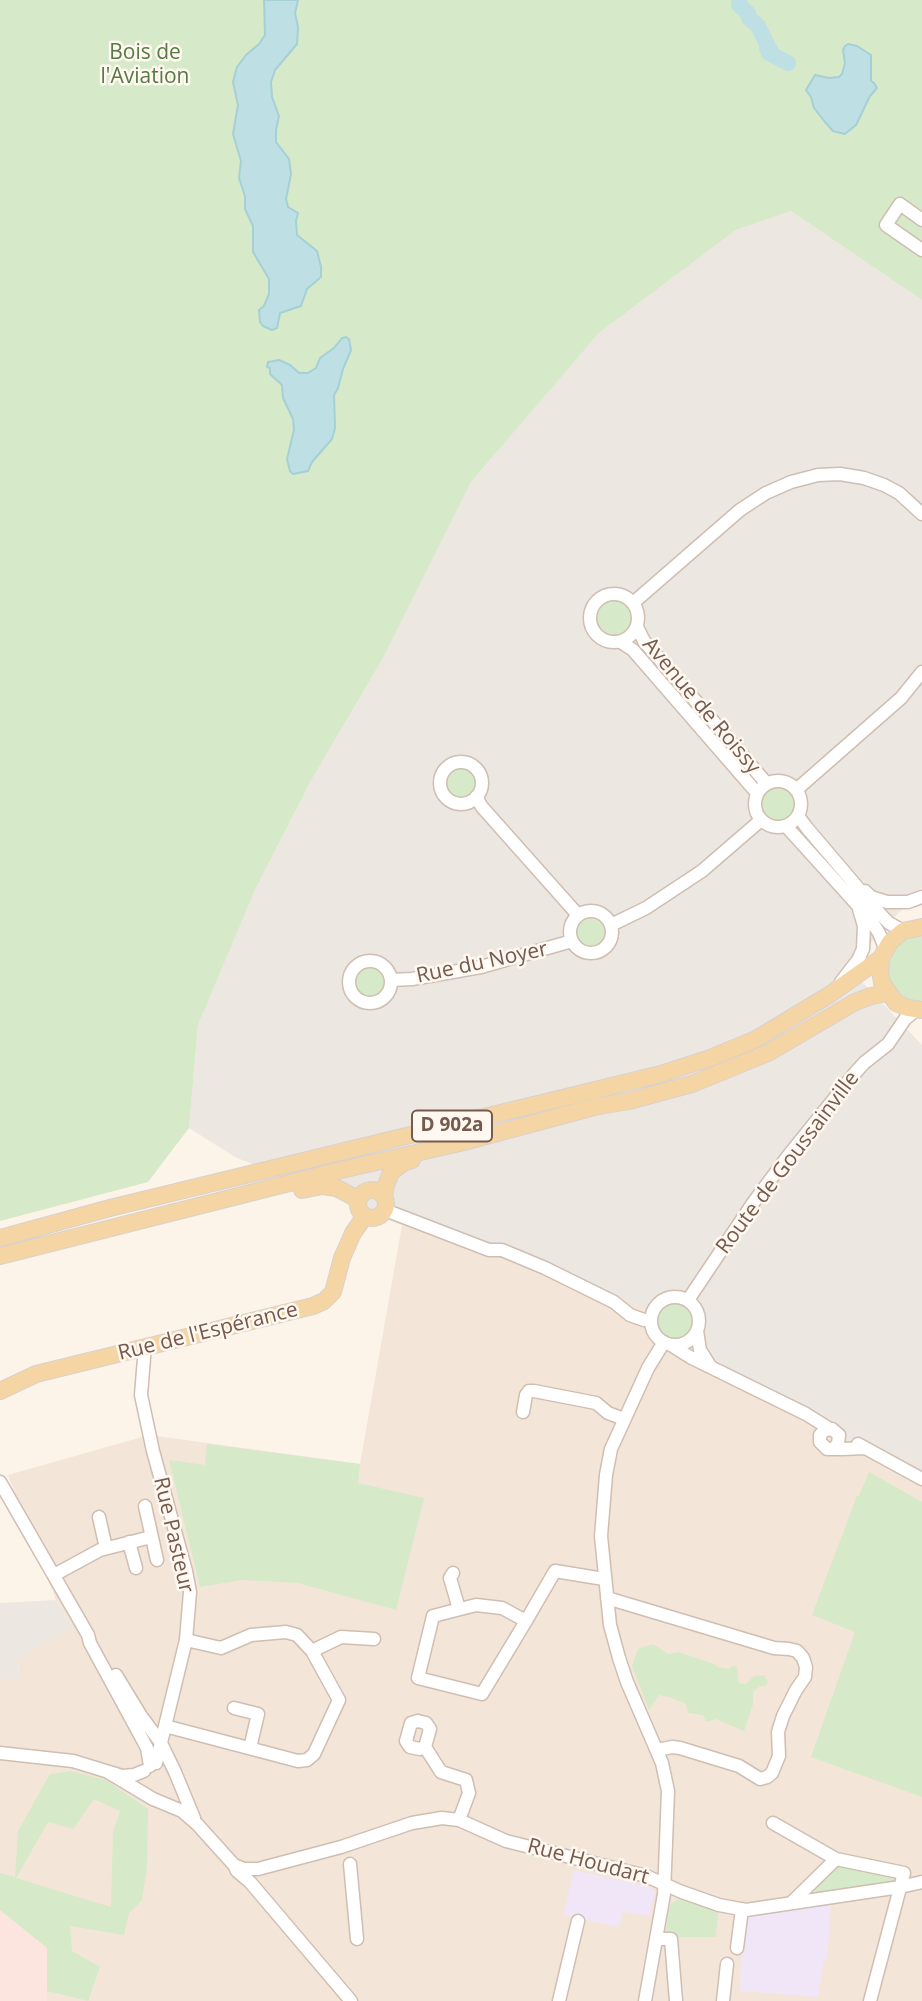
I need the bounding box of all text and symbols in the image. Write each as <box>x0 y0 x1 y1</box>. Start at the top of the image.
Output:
park label: Bois de l'Aviation <box>101 40 189 90</box>
street label: Avenue de Roissy <box>637 633 765 779</box>
street label: Rue du Noyer <box>414 937 550 989</box>
street label: Route de Goussainville <box>711 1067 865 1259</box>
road number: D 902a <box>412 1110 492 1142</box>
street label: Rue de l'Espérance <box>115 1297 301 1367</box>
street label: Rue Pasteur <box>147 1475 199 1595</box>
street label: Rue Houdart <box>525 1834 651 1890</box>

